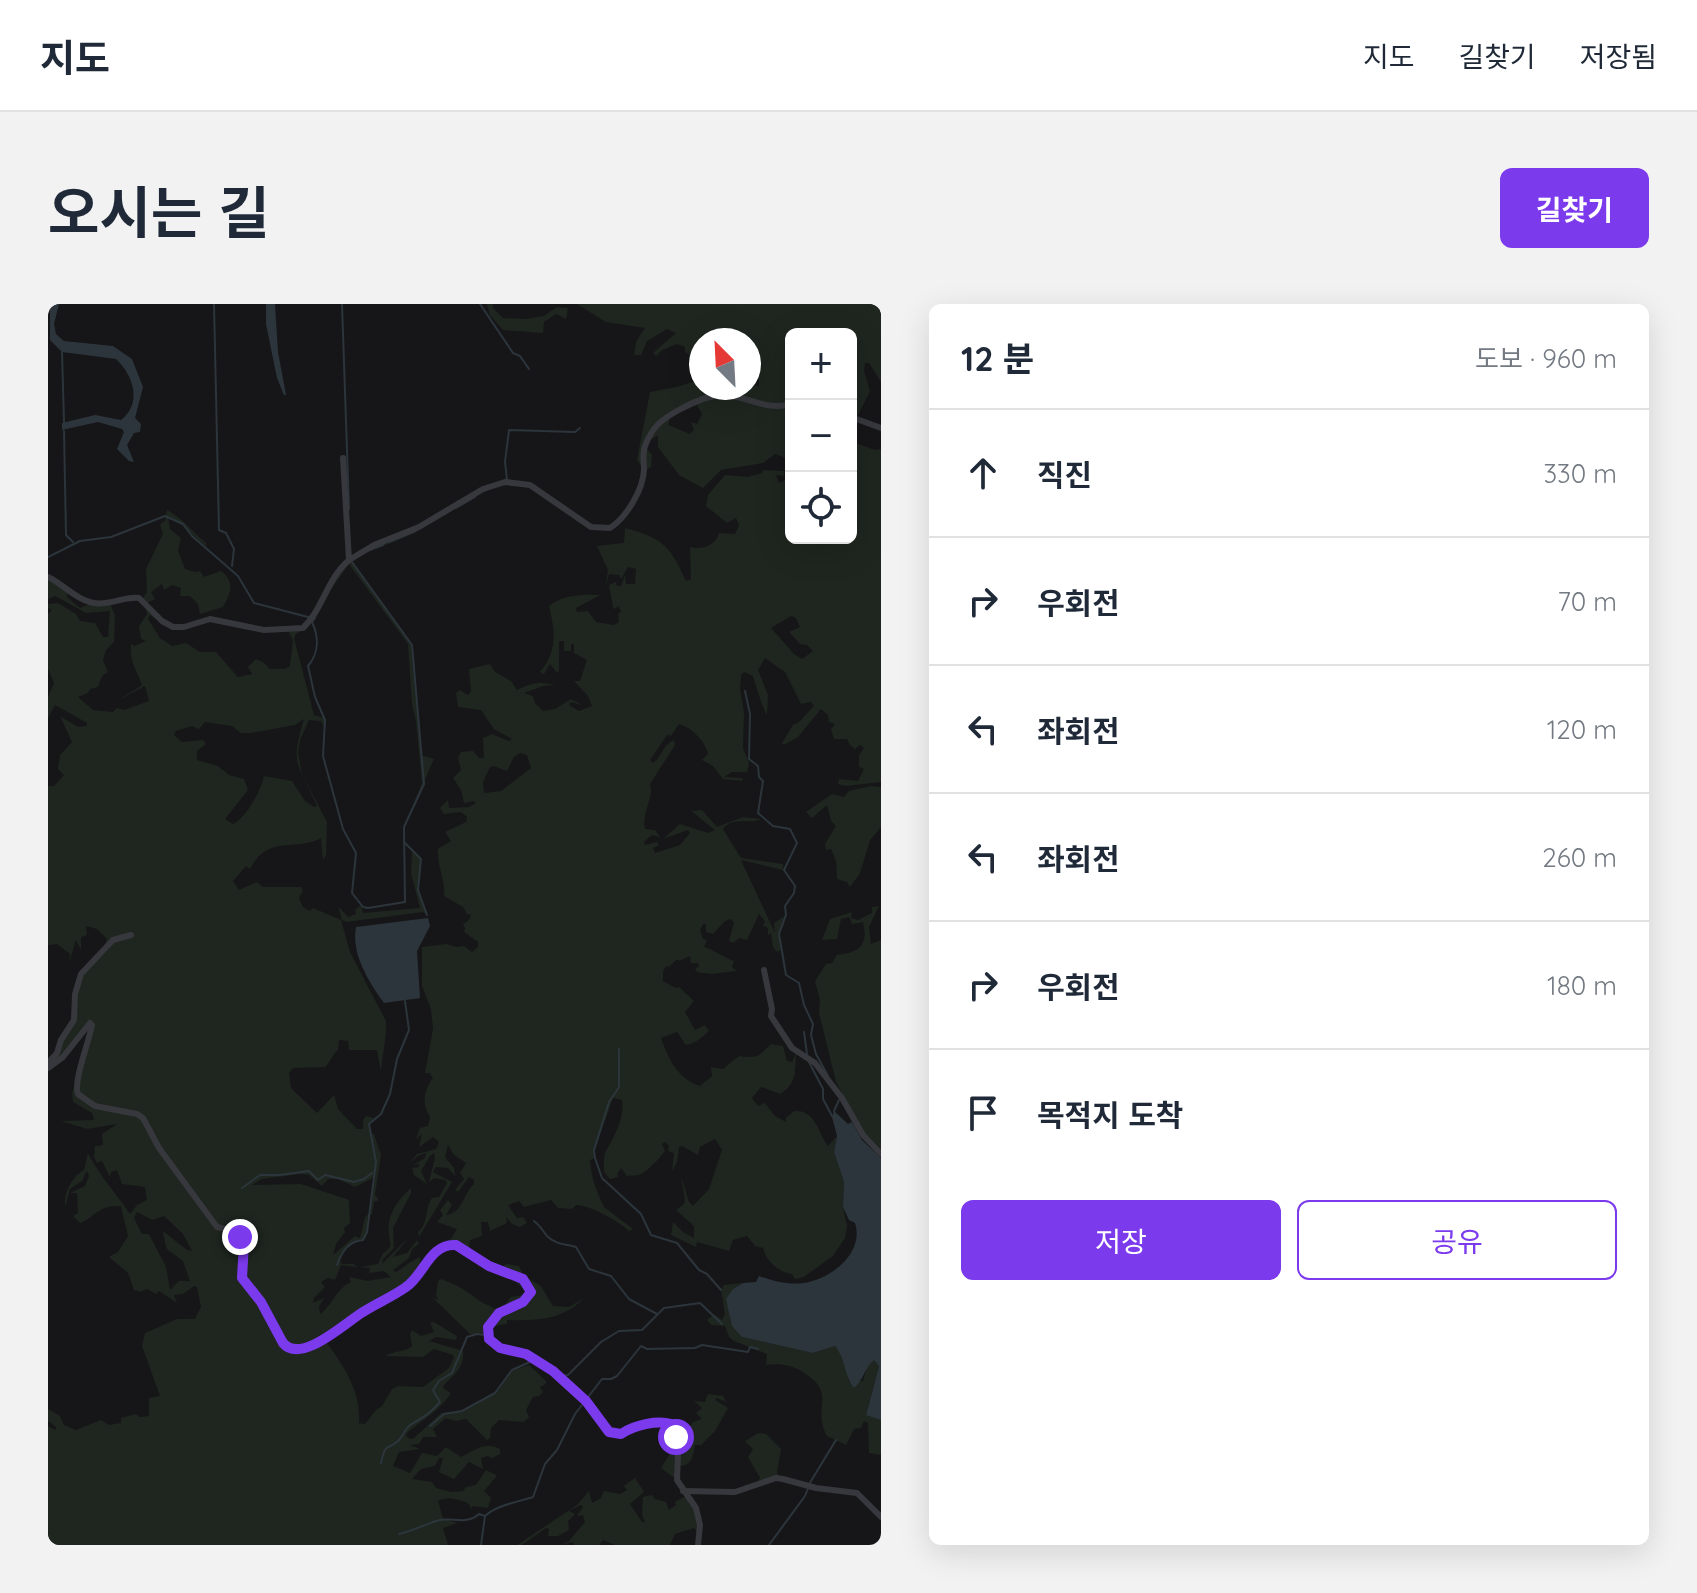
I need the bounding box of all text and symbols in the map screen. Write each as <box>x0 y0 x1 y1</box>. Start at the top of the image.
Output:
text: 지도 <box>40 34 110 82</box>
text: 지도 <box>1363 39 1414 74</box>
text: 길찾기 <box>1458 39 1536 74</box>
text: 저장됨 <box>1580 39 1657 74</box>
button: 길찾기 <box>1500 168 1649 248</box>
text: 오시는 길 <box>48 177 270 247</box>
north arrow <box>689 328 761 400</box>
map controls <box>785 328 857 544</box>
button: + <box>785 328 857 400</box>
text: 12 분 <box>961 337 1034 380</box>
text: 도보 · 960 m <box>1475 342 1617 375</box>
button: − <box>785 400 857 472</box>
icon: ahead <box>961 451 1005 495</box>
text: 직진 <box>1037 456 1092 494</box>
text: 330 m <box>1543 457 1617 490</box>
button: locate <box>785 472 857 544</box>
icon: right <box>961 579 1005 623</box>
text: 우회전 <box>1037 584 1120 622</box>
text: 70 m <box>1557 585 1617 618</box>
icon: left <box>961 707 1005 751</box>
text: 좌회전 <box>1037 712 1120 750</box>
text: 120 m <box>1547 713 1617 746</box>
icon: left <box>961 835 1005 879</box>
text: 좌회전 <box>1037 840 1120 878</box>
text: 260 m <box>1542 841 1617 874</box>
icon: right <box>961 963 1005 1007</box>
text: 우회전 <box>1037 968 1120 1006</box>
text: 180 m <box>1547 969 1617 1002</box>
icon: arrive <box>961 1091 1005 1135</box>
text: 목적지 도착 <box>1037 1096 1183 1134</box>
button: 저장 <box>961 1200 1281 1280</box>
button: 공유 <box>1297 1200 1617 1280</box>
route end <box>222 1219 258 1255</box>
route start <box>658 1419 694 1455</box>

